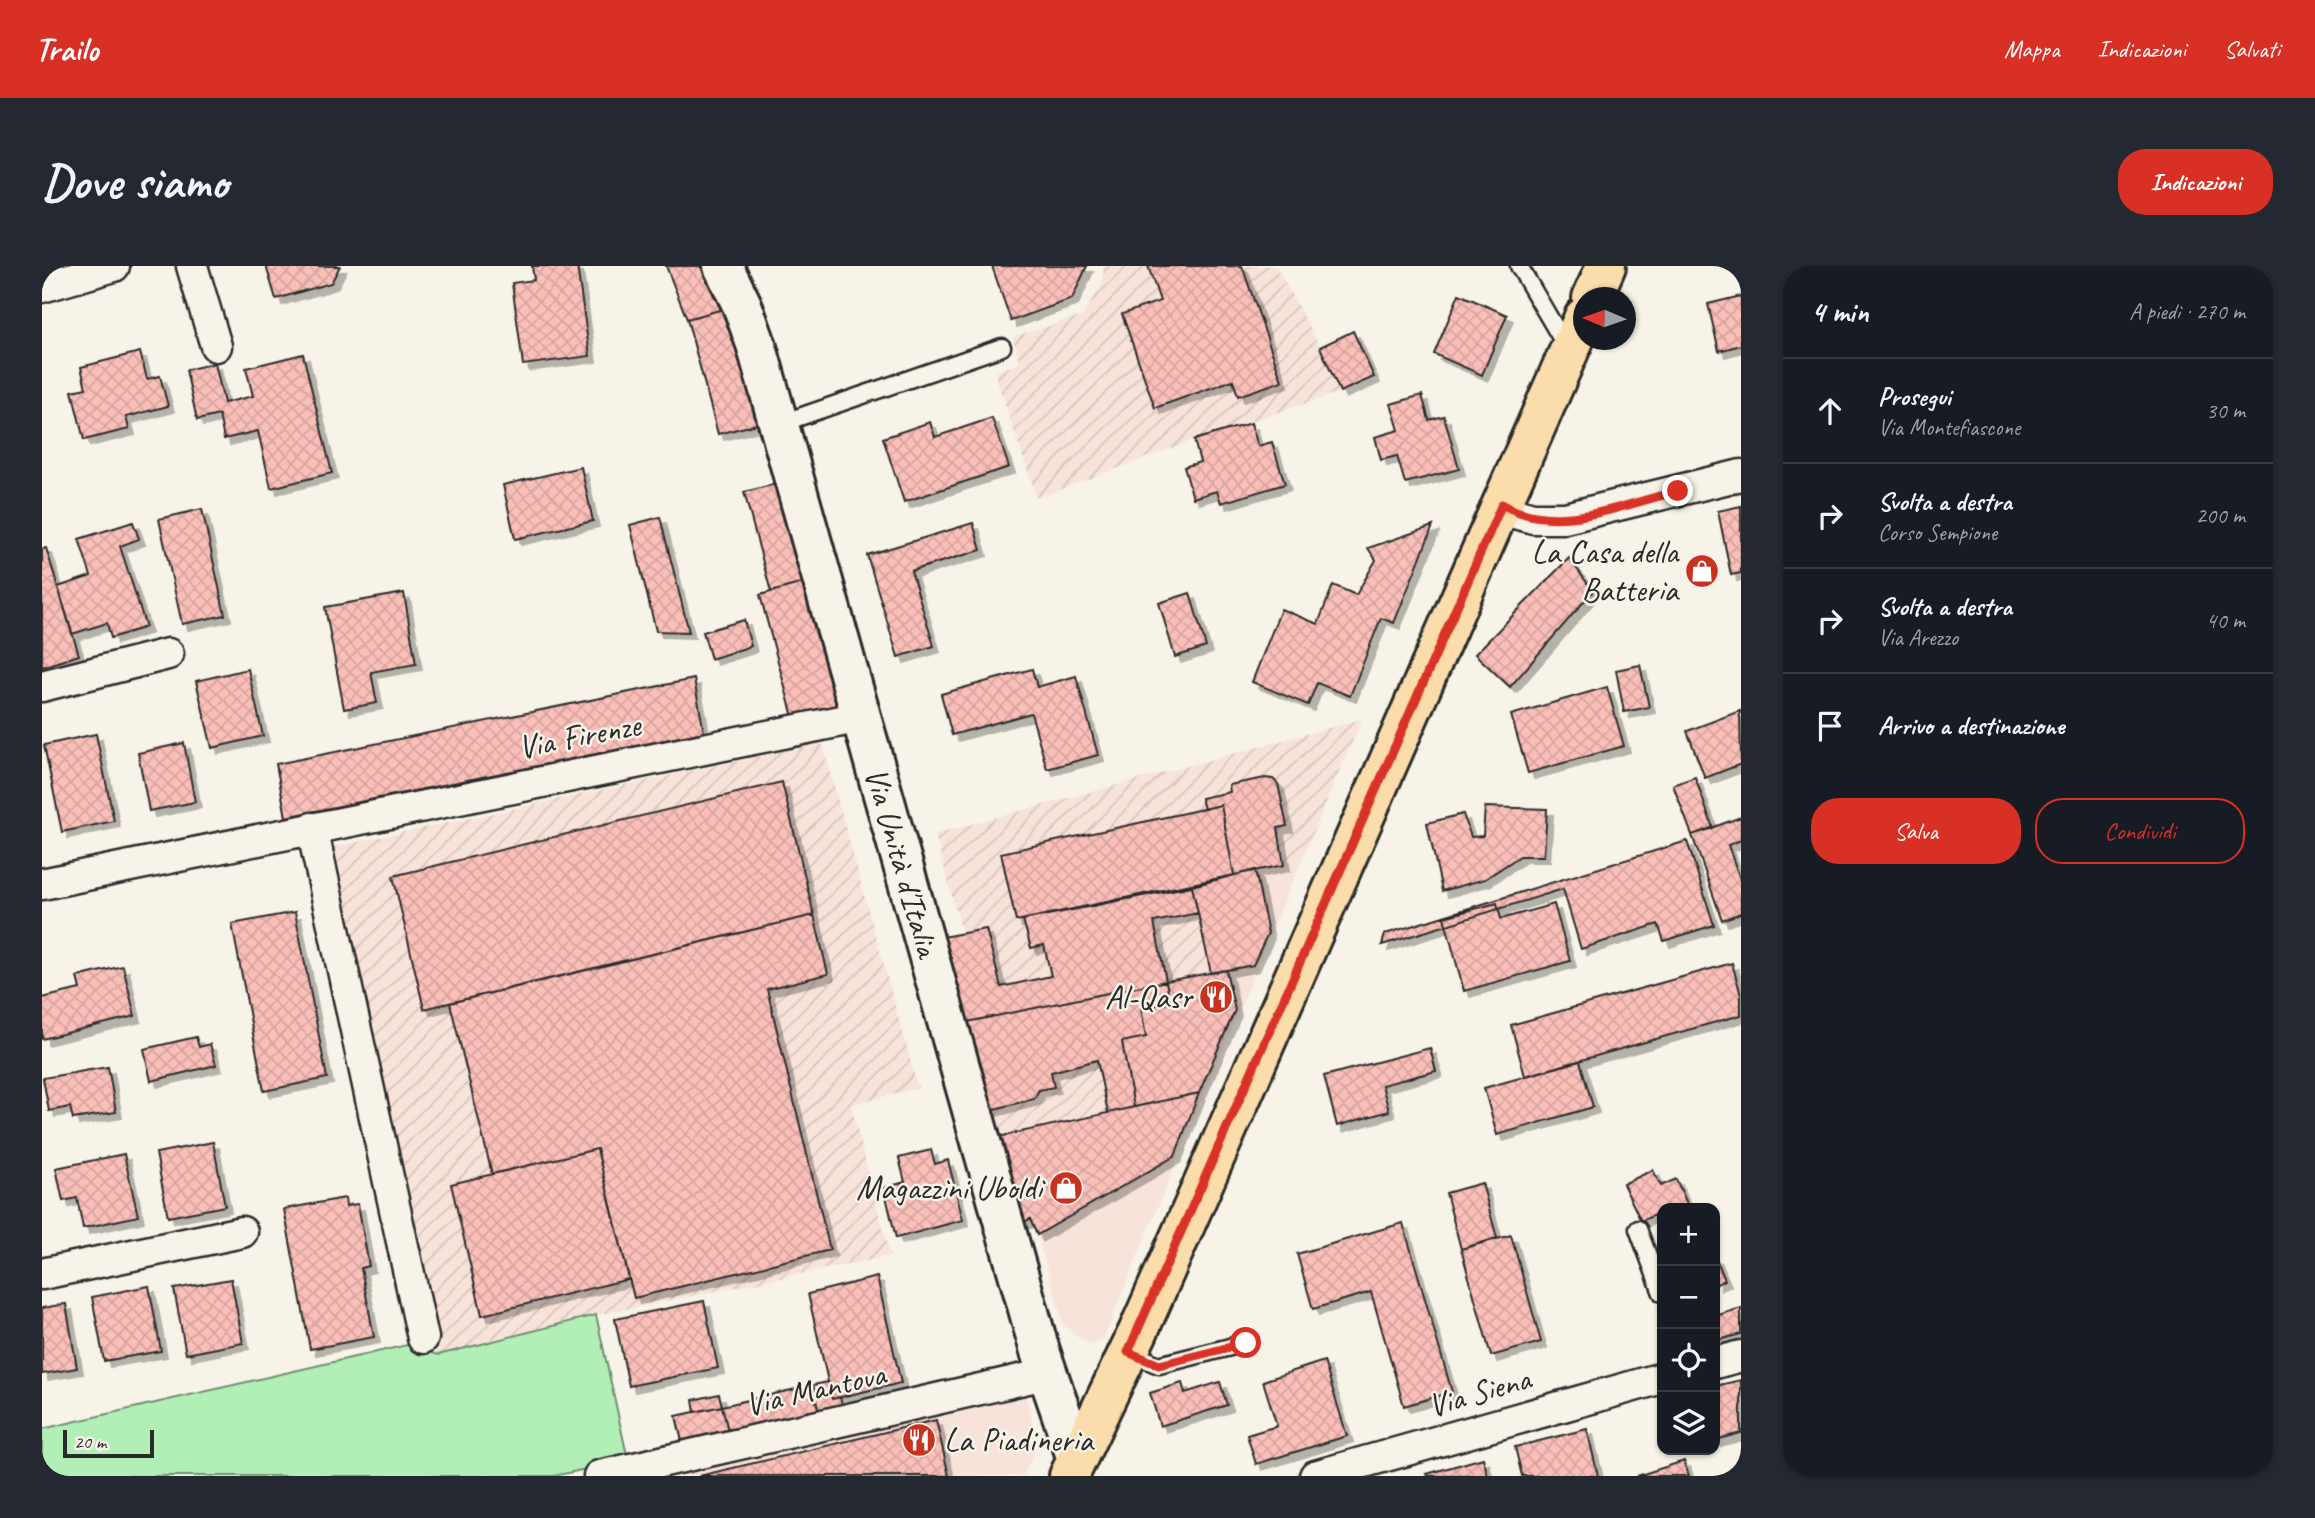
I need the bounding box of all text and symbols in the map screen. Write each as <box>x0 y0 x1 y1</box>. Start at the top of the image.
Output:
text: Trailo <box>35 28 98 70</box>
text: Mappa <box>2004 34 2060 64</box>
text: Indicazioni <box>2098 34 2186 64</box>
text: Salvati <box>2224 34 2280 64</box>
button: Indicazioni <box>2118 149 2273 215</box>
text: Dove siamo <box>42 151 228 213</box>
north arrow <box>1573 287 1636 350</box>
text: 4 min <box>1811 293 1868 331</box>
text: A piedi · 270 m <box>2129 297 2245 326</box>
text: Prosegui <box>1878 380 1951 413</box>
icon: ahead <box>1811 392 1849 430</box>
text: 30 m <box>2206 396 2245 425</box>
text: Via Montefiascone <box>1878 413 2020 442</box>
route end <box>1662 475 1693 506</box>
text: Svolta a destra <box>1878 485 2012 518</box>
icon: right <box>1811 497 1849 535</box>
text: 200 m <box>2196 501 2245 530</box>
text: Corso Sempione <box>1878 518 1997 547</box>
place label: La Casa della Batteria <box>1532 531 1681 611</box>
shop icon: La Casa della Batteria <box>1683 552 1721 590</box>
text: Svolta a destra <box>1878 590 2012 623</box>
icon: right <box>1811 602 1849 640</box>
text: 40 m <box>2206 606 2245 635</box>
text: Via Arezzo <box>1878 623 1958 652</box>
street label: Via Firenze <box>514 703 646 768</box>
icon: arrive <box>1811 707 1849 745</box>
text: Arrivo a destinazione <box>1878 709 2064 742</box>
street label: Via Unità d'Italia <box>855 763 950 964</box>
button: Salva <box>1811 798 2021 864</box>
button: Condividi <box>2035 798 2245 864</box>
place label: Al-Qasr <box>1105 976 1194 1018</box>
restaurant icon: Al-Qasr <box>1197 978 1235 1016</box>
place label: Magazzini Uboldi <box>856 1167 1046 1209</box>
shop icon: Magazzini Uboldi <box>1047 1169 1085 1207</box>
map controls <box>1657 1203 1720 1455</box>
button: + <box>1657 1203 1720 1266</box>
button: − <box>1657 1266 1720 1329</box>
route start <box>1230 1327 1261 1358</box>
button: locate <box>1657 1329 1720 1392</box>
street label: Via Mantova <box>741 1352 891 1425</box>
street label: Via Siena <box>1423 1357 1537 1427</box>
button: layers <box>1657 1392 1720 1455</box>
place label: La Piadineria <box>944 1419 1096 1461</box>
restaurant icon: La Piadineria <box>900 1421 938 1459</box>
scale bar <box>63 1427 154 1459</box>
text: 20 m <box>74 1430 106 1454</box>

